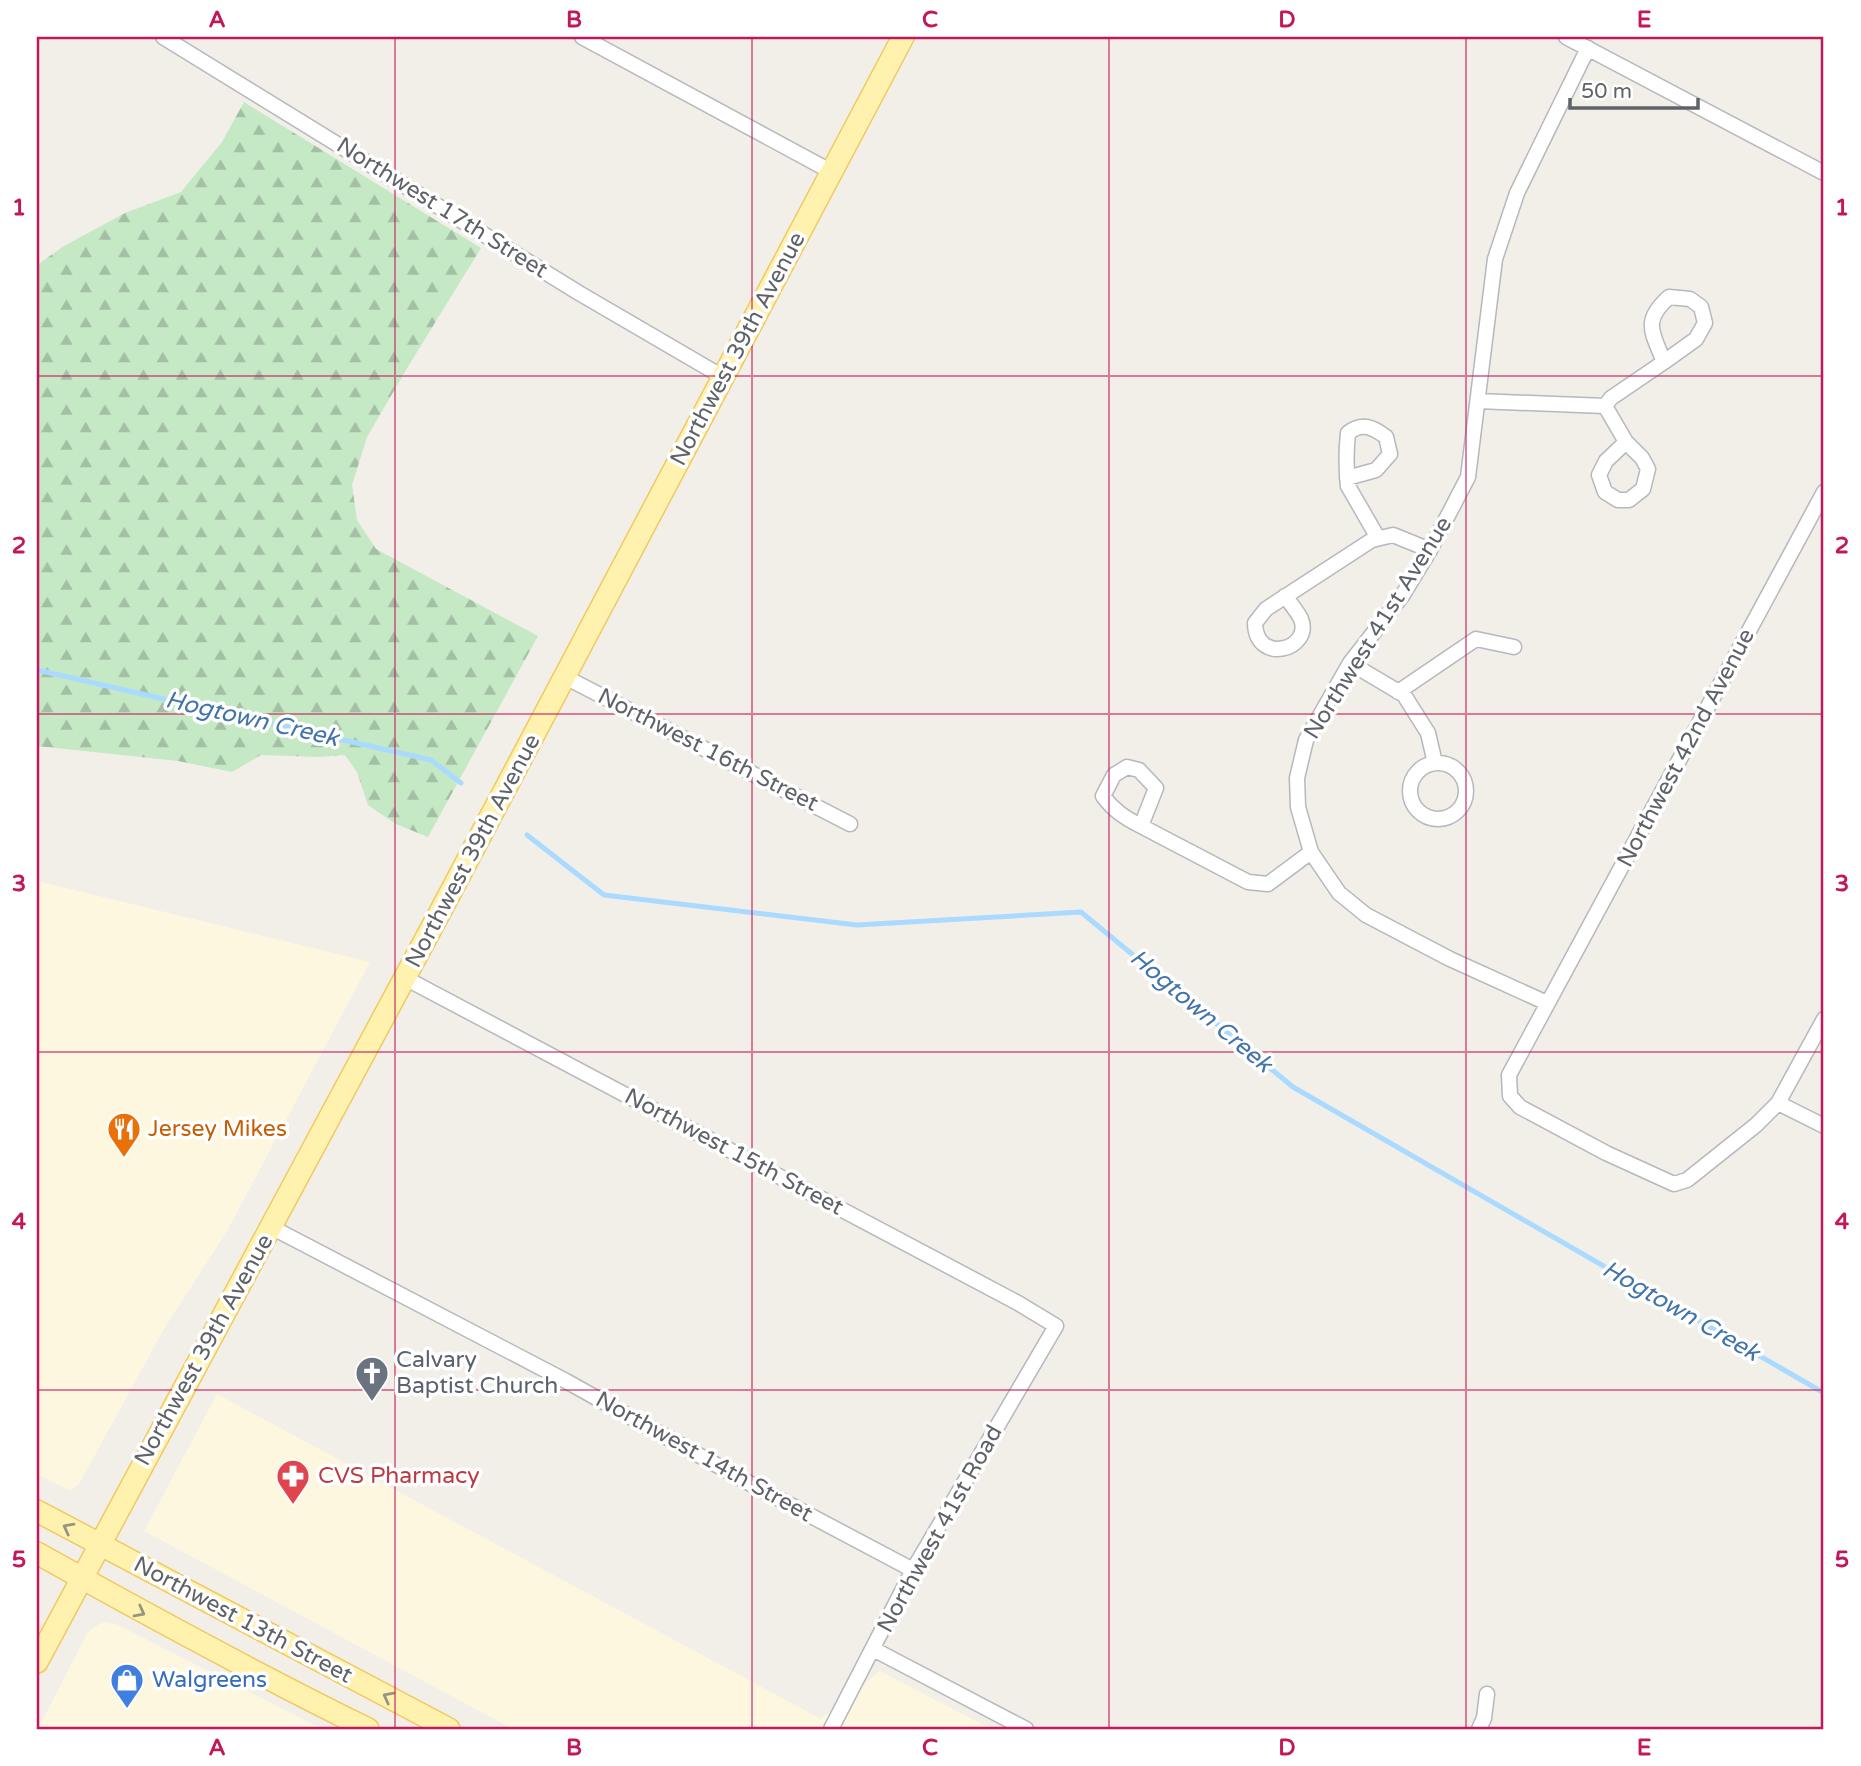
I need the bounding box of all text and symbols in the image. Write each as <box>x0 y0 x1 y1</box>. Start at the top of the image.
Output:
text: A <box>208 6 226 34</box>
text: B <box>566 6 582 34</box>
text: C <box>922 6 938 34</box>
text: D <box>1278 6 1296 34</box>
text: E <box>1637 6 1651 34</box>
scale bar <box>1570 66 1698 110</box>
text: 50 m <box>1581 79 1632 104</box>
street label: Northwest 17th Street <box>331 132 553 285</box>
text: 1 <box>12 194 26 222</box>
text: 1 <box>1835 194 1849 222</box>
street label: Northwest 39th Avenue <box>665 228 811 470</box>
street label: Northwest 41st Avenue <box>1298 512 1458 744</box>
text: 2 <box>12 532 26 560</box>
text: 2 <box>1835 532 1849 560</box>
street label: Northwest 42nd Avenue <box>1611 624 1761 872</box>
street label: Northwest 16th Street <box>593 682 823 818</box>
water label: Hogtown Creek <box>163 685 343 753</box>
street label: Northwest 39th Avenue <box>400 730 546 972</box>
text: 3 <box>12 870 26 898</box>
text: 3 <box>1835 870 1849 898</box>
water label: Hogtown Creek <box>1124 943 1279 1080</box>
street label: Northwest 15th Street <box>620 1082 848 1222</box>
restaurant icon: Jersey Mikes <box>105 1110 143 1159</box>
place label: Jersey Mikes <box>148 1115 287 1143</box>
text: 4 <box>12 1208 27 1236</box>
text: 4 <box>1835 1208 1850 1236</box>
street label: Northwest 39th Avenue <box>129 1229 279 1471</box>
water label: Hogtown Creek <box>1597 1254 1766 1369</box>
place label: Calvary Baptist Church <box>396 1346 558 1400</box>
church icon: Calvary Baptist Church <box>353 1354 391 1403</box>
street label: Northwest 14th Street <box>591 1386 818 1528</box>
street label: Northwest 41st Road <box>871 1420 1009 1638</box>
pharmacy icon: CVS Pharmacy <box>274 1457 312 1506</box>
place label: CVS Pharmacy <box>318 1462 480 1490</box>
one-way arrow <box>63 1523 75 1536</box>
text: 5 <box>12 1546 26 1574</box>
text: 5 <box>1835 1546 1849 1574</box>
street label: Northwest 13th Street <box>129 1550 357 1690</box>
one-way arrow <box>133 1603 146 1617</box>
shop icon: Walgreens <box>108 1661 146 1710</box>
place label: Walgreens <box>152 1666 267 1694</box>
one-way arrow <box>383 1692 396 1706</box>
text: A <box>208 1734 226 1762</box>
text: B <box>566 1734 582 1762</box>
text: C <box>922 1734 938 1762</box>
text: D <box>1278 1734 1296 1762</box>
text: E <box>1637 1734 1651 1762</box>

